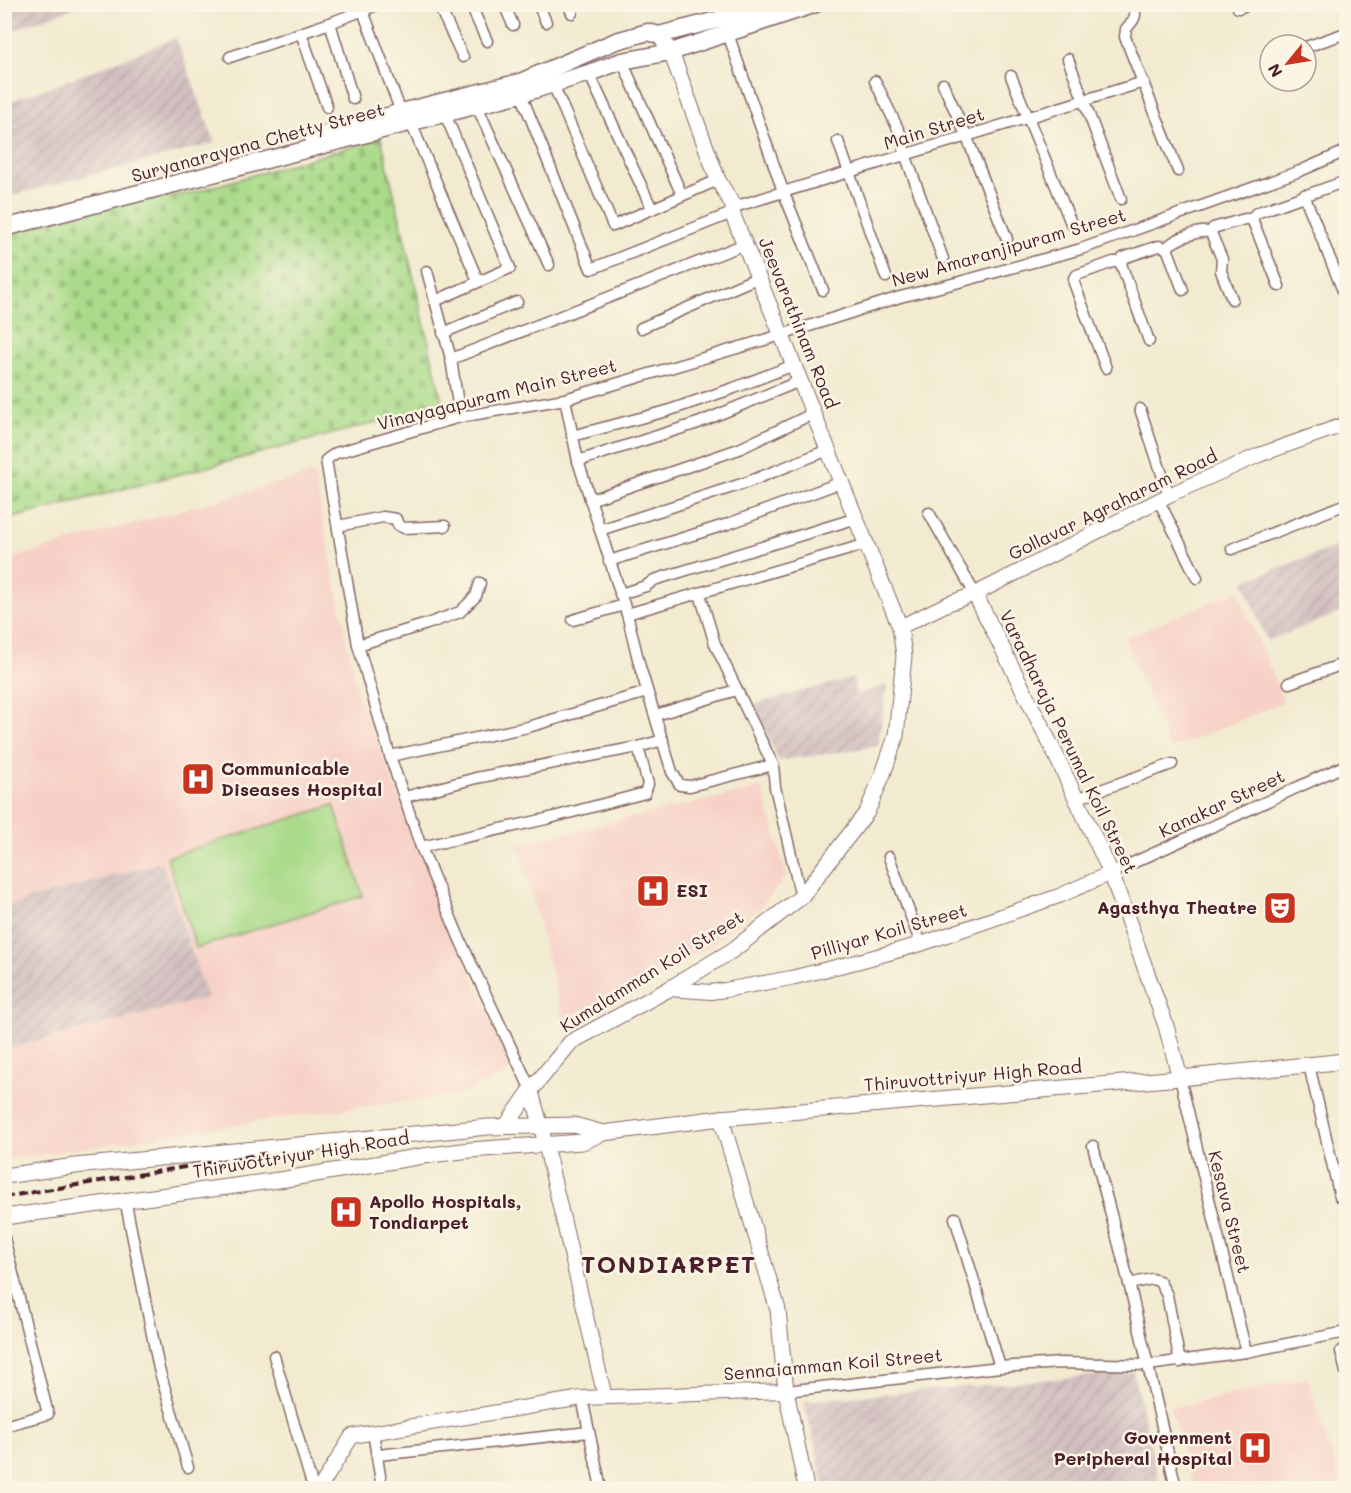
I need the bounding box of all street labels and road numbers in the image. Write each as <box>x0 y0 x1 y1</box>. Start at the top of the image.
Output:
street label: Suryanarayana Chetty Street <box>129 97 387 187</box>
street label: Main Street <box>880 101 987 155</box>
street label: New Amaranjipuram Street <box>889 202 1129 292</box>
street label: Jeevarathinam Road <box>754 233 844 412</box>
street label: Vinayagapuram Main Street <box>375 353 619 435</box>
street label: Gollavar Agraharam Road <box>1004 443 1221 565</box>
street label: Varadharaja Perumal Koil Street <box>994 606 1143 877</box>
street label: Kanakar Street <box>1155 763 1288 843</box>
street label: Pilliyar Koil Street <box>808 897 969 965</box>
street label: Kumalamman Koil Street <box>555 905 748 1038</box>
street label: Thiruvottriyur High Road <box>863 1054 1083 1096</box>
street label: Thiruvottriyur High Road <box>191 1125 411 1183</box>
street label: Kesava Street <box>1203 1148 1257 1276</box>
street label: Sennaiamman Koil Street <box>723 1342 943 1386</box>

